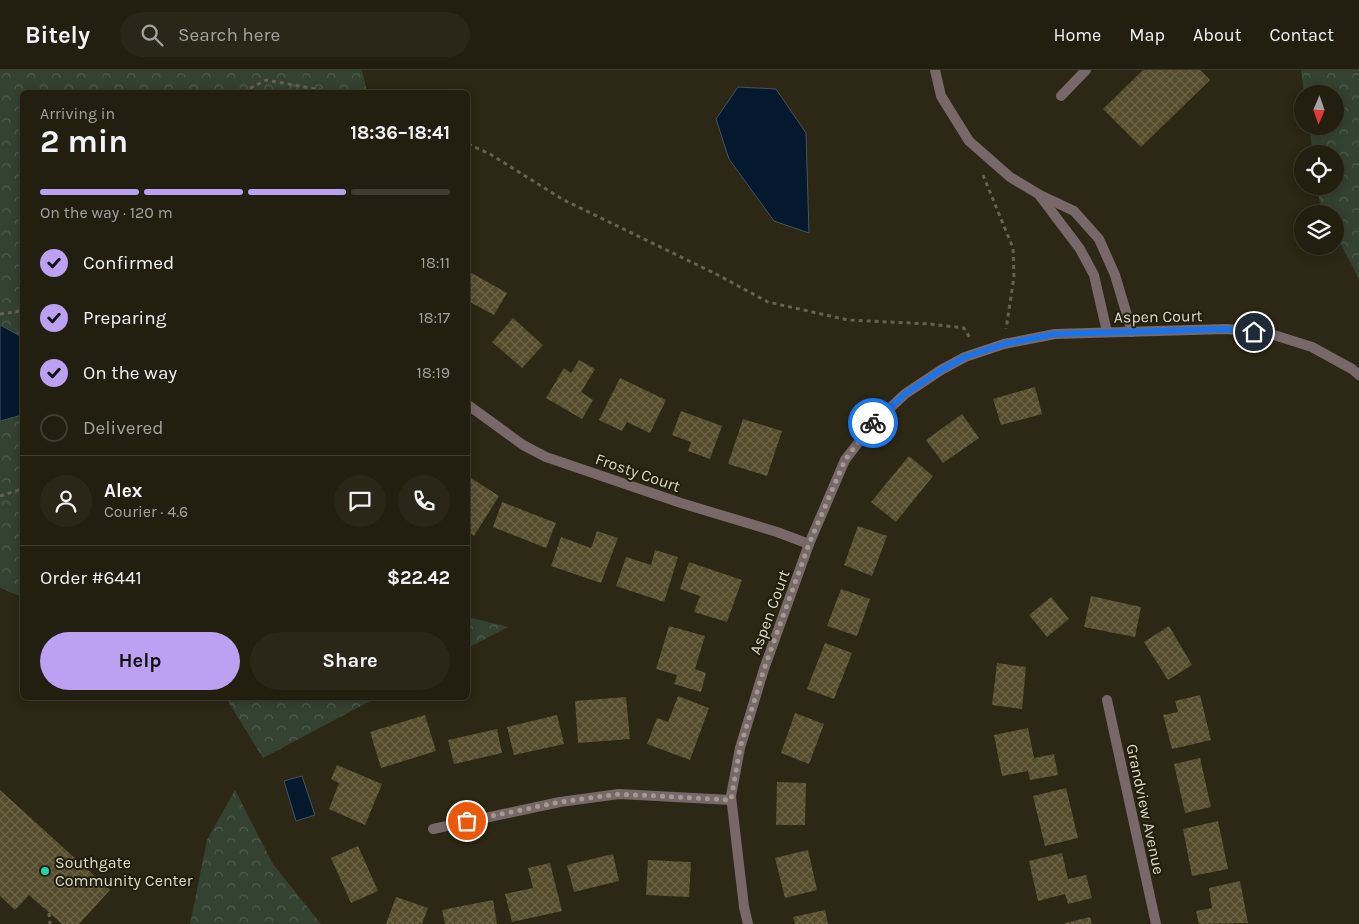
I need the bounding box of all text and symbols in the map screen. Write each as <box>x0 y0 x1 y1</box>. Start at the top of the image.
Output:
search box <box>120 12 470 57</box>
text: Bitely <box>25 21 90 49</box>
icon: search <box>138 21 166 49</box>
text: Search here <box>178 24 280 46</box>
text: Home <box>1053 24 1101 46</box>
text: Map <box>1129 24 1165 46</box>
text: About <box>1193 24 1242 46</box>
text: Contact <box>1270 24 1334 46</box>
north arrow <box>1294 85 1344 135</box>
map controls <box>1294 85 1344 255</box>
text: Arriving in <box>40 104 115 123</box>
text: 18:36–18:41 <box>350 122 450 144</box>
text: 2 min <box>40 123 128 160</box>
button: locate <box>1294 145 1344 195</box>
text: On the way · 120 m <box>40 203 173 222</box>
button: layers <box>1294 205 1344 255</box>
icon: check <box>40 249 68 277</box>
text: Confirmed <box>83 252 174 274</box>
text: 18:11 <box>421 253 450 272</box>
icon: check <box>40 304 68 332</box>
street label: Aspen Court <box>1114 306 1203 327</box>
text: Preparing <box>83 307 166 329</box>
text: 18:17 <box>418 308 450 327</box>
pin <box>1233 311 1275 353</box>
icon: home <box>1240 318 1268 346</box>
icon: check <box>40 359 68 387</box>
text: On the way <box>83 362 177 384</box>
text: 18:19 <box>417 363 450 382</box>
courier <box>848 398 898 448</box>
icon: bike <box>859 409 887 437</box>
text: Delivered <box>83 417 163 439</box>
street label: Frosty Court <box>593 449 683 496</box>
button: person <box>40 475 92 527</box>
button: chat <box>334 475 386 527</box>
button: phone <box>398 475 450 527</box>
text: Alex <box>104 480 142 502</box>
text: Courier · 4.6 <box>104 502 188 521</box>
text: Order #6441 <box>40 567 142 589</box>
text: $22.42 <box>387 567 450 589</box>
street label: Aspen Court <box>745 567 794 657</box>
button: Help <box>40 632 240 690</box>
button: Share <box>250 632 450 690</box>
street label: Grandview Avenue <box>1122 742 1169 876</box>
pin <box>446 800 488 842</box>
icon: bag <box>453 807 481 835</box>
place label: Southgate Community Center <box>55 853 193 890</box>
marker: Southgate Community Center <box>39 865 51 877</box>

